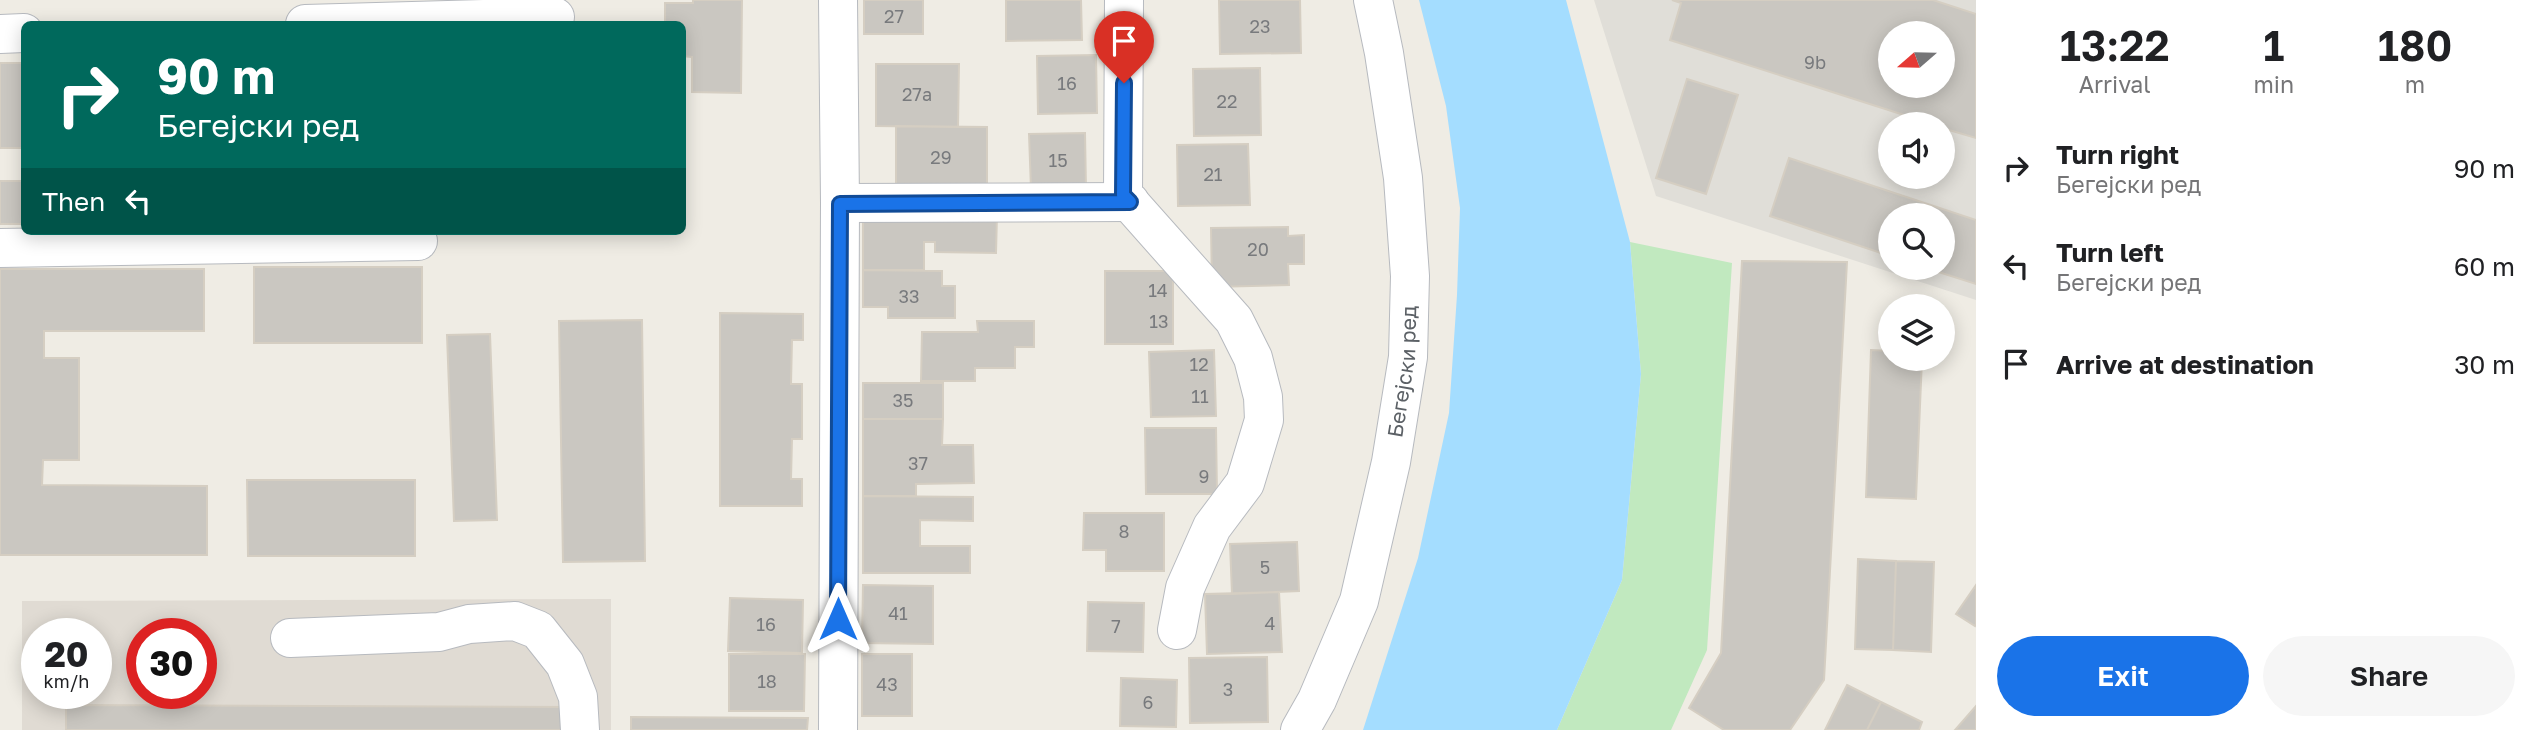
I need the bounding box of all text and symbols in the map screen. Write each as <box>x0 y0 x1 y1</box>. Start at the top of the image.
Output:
house number: 27 <box>884 5 904 27</box>
pin <box>1094 11 1154 83</box>
house number: 23 <box>1250 15 1270 37</box>
text: 13:22 <box>2060 20 2170 70</box>
text: 1 <box>2263 20 2284 70</box>
text: 180 <box>2378 20 2452 70</box>
north arrow <box>1878 21 1955 98</box>
map controls <box>1878 21 1955 371</box>
icon: arrive <box>1105 22 1143 60</box>
text: 90 m <box>157 46 275 105</box>
icon: right <box>42 49 133 140</box>
house number: 9b <box>1804 51 1826 73</box>
text: Arrival <box>2079 70 2151 98</box>
text: min <box>2253 70 2294 98</box>
text: m <box>2405 70 2425 98</box>
house number: 16 <box>1057 72 1077 94</box>
house number: 27a <box>902 83 932 105</box>
house number: 22 <box>1217 90 1237 112</box>
text: Бегејски ред <box>157 106 359 144</box>
button: sound <box>1878 112 1955 189</box>
text: Turn right <box>2056 139 2179 170</box>
house number: 29 <box>930 146 952 168</box>
house number: 15 <box>1048 149 1068 171</box>
icon: right <box>1997 149 2035 187</box>
text: 90 m <box>2454 153 2515 184</box>
house number: 21 <box>1203 163 1223 185</box>
text: Бегејски ред <box>2056 170 2201 198</box>
icon: left <box>119 182 157 220</box>
text: Then <box>42 186 105 217</box>
button: search <box>1878 203 1955 280</box>
text: Turn left <box>2056 237 2164 268</box>
house number: 20 <box>1247 238 1269 260</box>
icon: left <box>1997 247 2035 285</box>
text: 60 m <box>2454 251 2515 282</box>
text: Бегејски ред <box>2056 268 2201 296</box>
house number: 14 <box>1148 279 1168 301</box>
house number: 33 <box>898 285 920 307</box>
button: layers <box>1878 294 1955 371</box>
street label: Бегејски ред <box>1381 305 1421 439</box>
house number: 13 <box>1149 310 1169 332</box>
icon: arrive <box>1997 345 2035 383</box>
text: Arrive at destination <box>2056 349 2314 380</box>
text: 30 m <box>2454 349 2515 380</box>
house number: 12 <box>1189 353 1209 375</box>
house number: 11 <box>1191 385 1209 407</box>
house number: 35 <box>893 389 913 411</box>
house number: 37 <box>908 452 928 474</box>
house number: 9 <box>1199 465 1209 487</box>
house number: 8 <box>1119 520 1129 542</box>
house number: 5 <box>1260 556 1270 578</box>
position arrow <box>801 582 875 656</box>
house number: 41 <box>888 602 908 624</box>
house number: 4 <box>1265 612 1276 634</box>
house number: 16 <box>756 613 776 635</box>
house number: 7 <box>1111 615 1121 637</box>
speed limit sign: 30 <box>126 618 217 709</box>
text: 20 <box>44 633 89 675</box>
button: Exit <box>1997 636 2249 716</box>
button: Share <box>2263 636 2515 716</box>
text: km/h <box>44 670 89 692</box>
house number: 18 <box>757 670 777 692</box>
house number: 43 <box>876 673 898 695</box>
house number: 3 <box>1223 678 1233 700</box>
house number: 6 <box>1143 691 1153 713</box>

